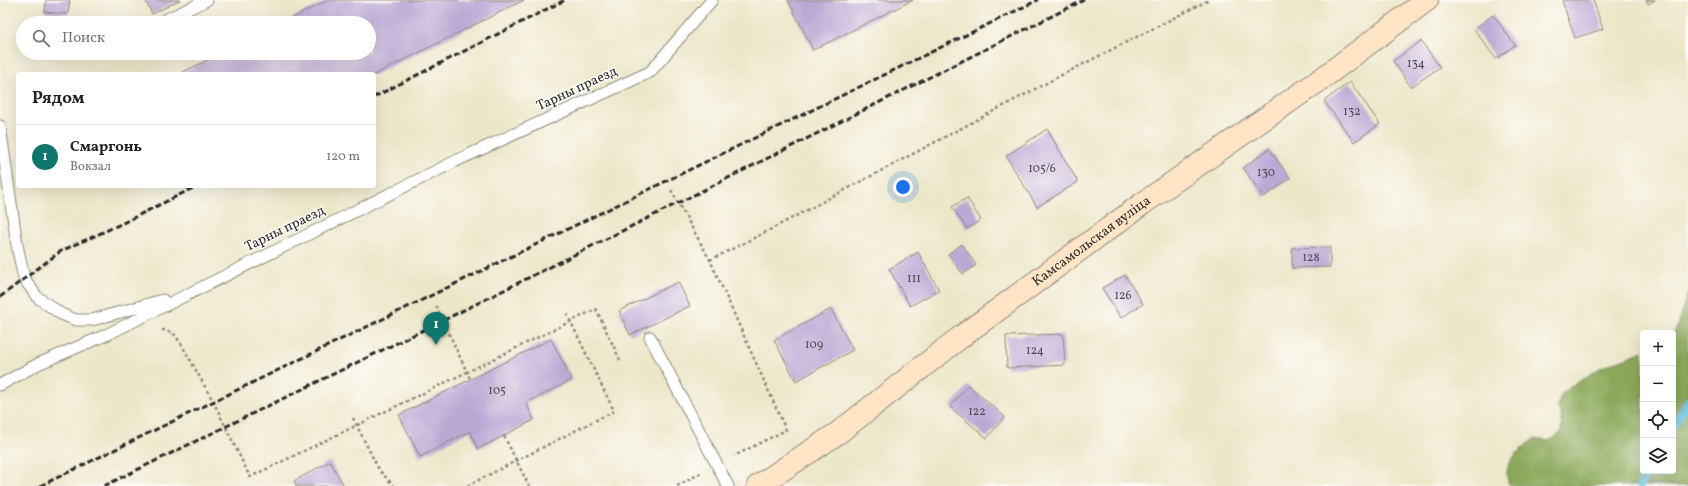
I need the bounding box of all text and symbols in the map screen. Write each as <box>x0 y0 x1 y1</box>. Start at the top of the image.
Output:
search box <box>16 16 376 60</box>
icon: search <box>30 27 52 49</box>
text: Поиск <box>62 28 105 49</box>
house number: 134 <box>1407 56 1425 72</box>
street label: Тарны праезд <box>534 62 620 116</box>
text: Рядом <box>32 87 85 110</box>
house number: 132 <box>1343 104 1361 120</box>
text: Смаргонь <box>70 137 142 158</box>
text: 1 <box>42 148 48 166</box>
text: 120 m <box>326 148 360 166</box>
text: Вокзал <box>70 158 111 176</box>
house number: 105/6 <box>1028 161 1056 177</box>
house number: 130 <box>1257 165 1275 181</box>
your location <box>893 177 913 197</box>
street label: Камсамольская вуліца <box>1028 191 1155 291</box>
street label: Тарны праезд <box>242 201 328 257</box>
house number: 128 <box>1302 250 1320 266</box>
house number: 111 <box>907 271 921 287</box>
house number: 126 <box>1114 288 1132 304</box>
pin: 1 <box>423 312 449 345</box>
map controls <box>1640 330 1676 474</box>
button: + <box>1640 330 1676 366</box>
house number: 109 <box>805 337 823 353</box>
house number: 124 <box>1026 343 1044 359</box>
button: − <box>1640 366 1676 402</box>
house number: 105 <box>488 383 506 399</box>
button: locate <box>1640 402 1676 438</box>
house number: 122 <box>968 404 986 420</box>
button: layers <box>1640 438 1676 474</box>

